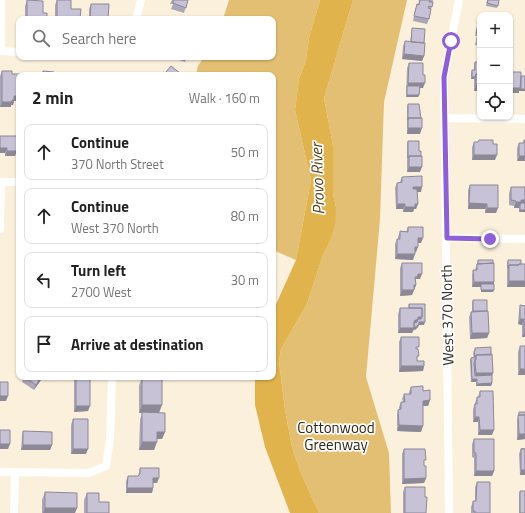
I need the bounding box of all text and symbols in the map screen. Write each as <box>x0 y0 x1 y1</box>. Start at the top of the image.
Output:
map controls <box>477 12 513 120</box>
button: + <box>477 12 513 48</box>
search box <box>16 16 276 60</box>
icon: search <box>30 27 52 49</box>
text: Search here <box>62 27 136 50</box>
route start <box>442 32 460 50</box>
button: − <box>477 48 513 84</box>
button: locate <box>477 84 513 120</box>
text: 2 min <box>32 85 73 111</box>
text: Walk · 160 m <box>189 88 260 108</box>
text: Continue <box>71 131 129 154</box>
icon: ahead <box>33 141 55 163</box>
water label: Provo River <box>304 141 330 215</box>
text: 50 m <box>231 142 259 162</box>
text: 370 North Street <box>71 154 164 174</box>
text: Continue <box>71 195 129 218</box>
icon: ahead <box>33 205 55 227</box>
text: 80 m <box>231 206 259 226</box>
text: West 370 North <box>71 218 159 238</box>
route end <box>481 230 499 248</box>
text: Turn left <box>71 259 126 282</box>
street label: West 370 North <box>435 264 459 366</box>
icon: left <box>33 269 55 291</box>
text: 30 m <box>231 270 259 290</box>
text: 2700 West <box>71 282 131 302</box>
icon: arrive <box>33 333 55 355</box>
text: Arrive at destination <box>71 333 204 356</box>
park label: Cottonwood Greenway <box>297 416 375 456</box>

